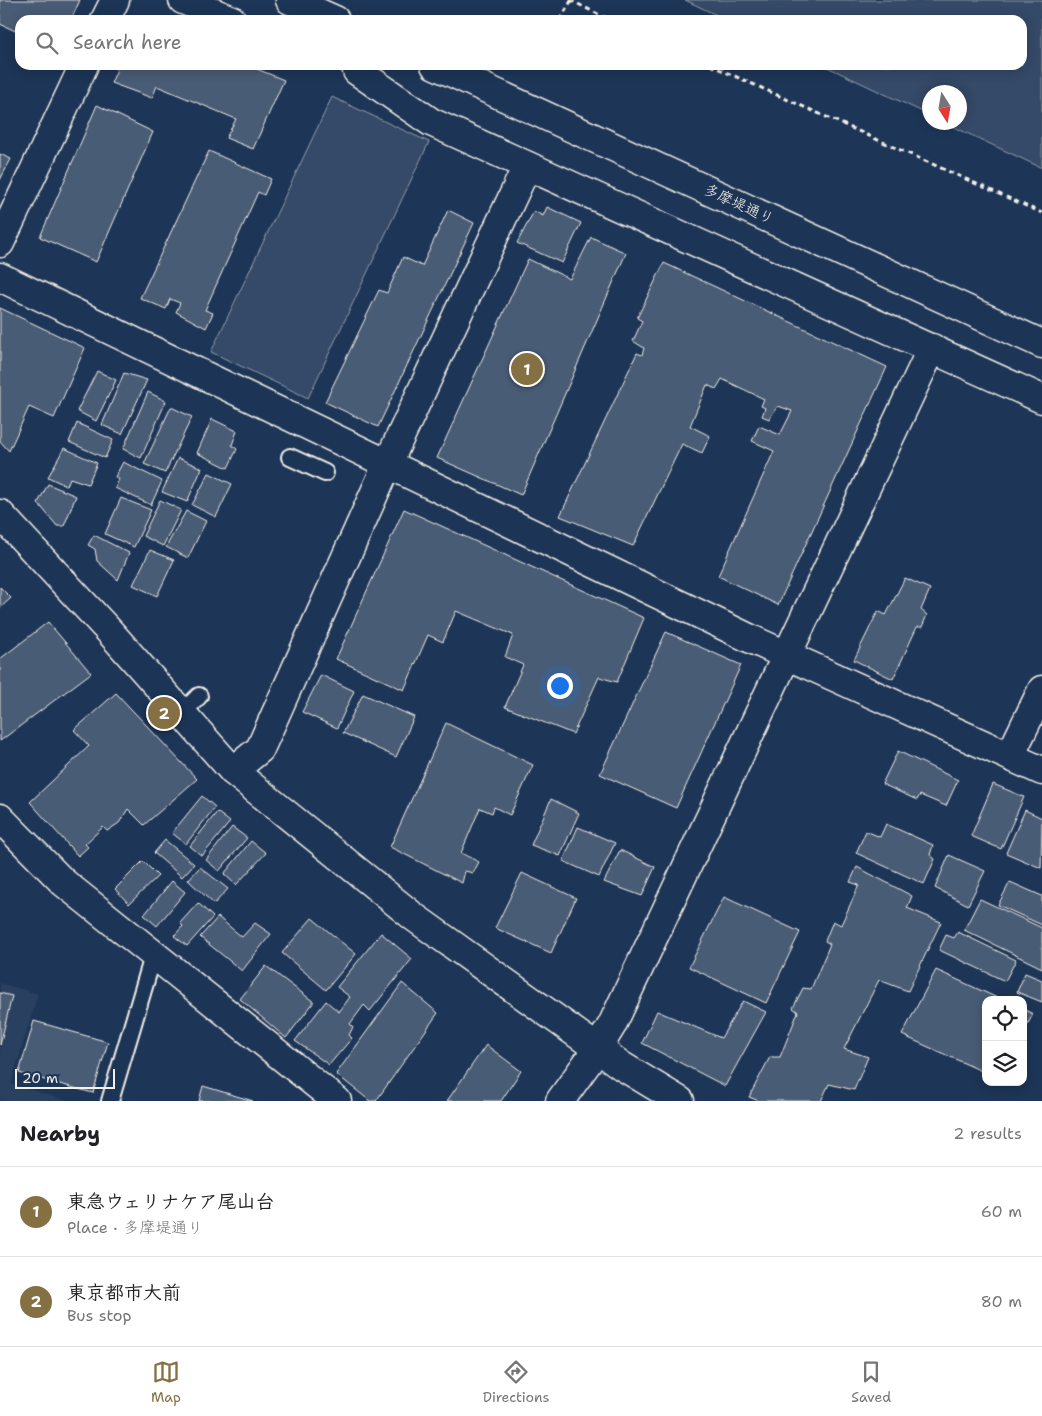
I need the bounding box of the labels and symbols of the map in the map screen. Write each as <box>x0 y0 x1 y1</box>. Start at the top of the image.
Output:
north arrow <box>922 85 967 130</box>
street label: 多摩堤通り <box>701 179 777 229</box>
pin: 1 <box>511 350 543 388</box>
your location <box>547 673 573 699</box>
pin: 2 <box>148 694 180 732</box>
scale bar <box>15 1066 115 1089</box>

